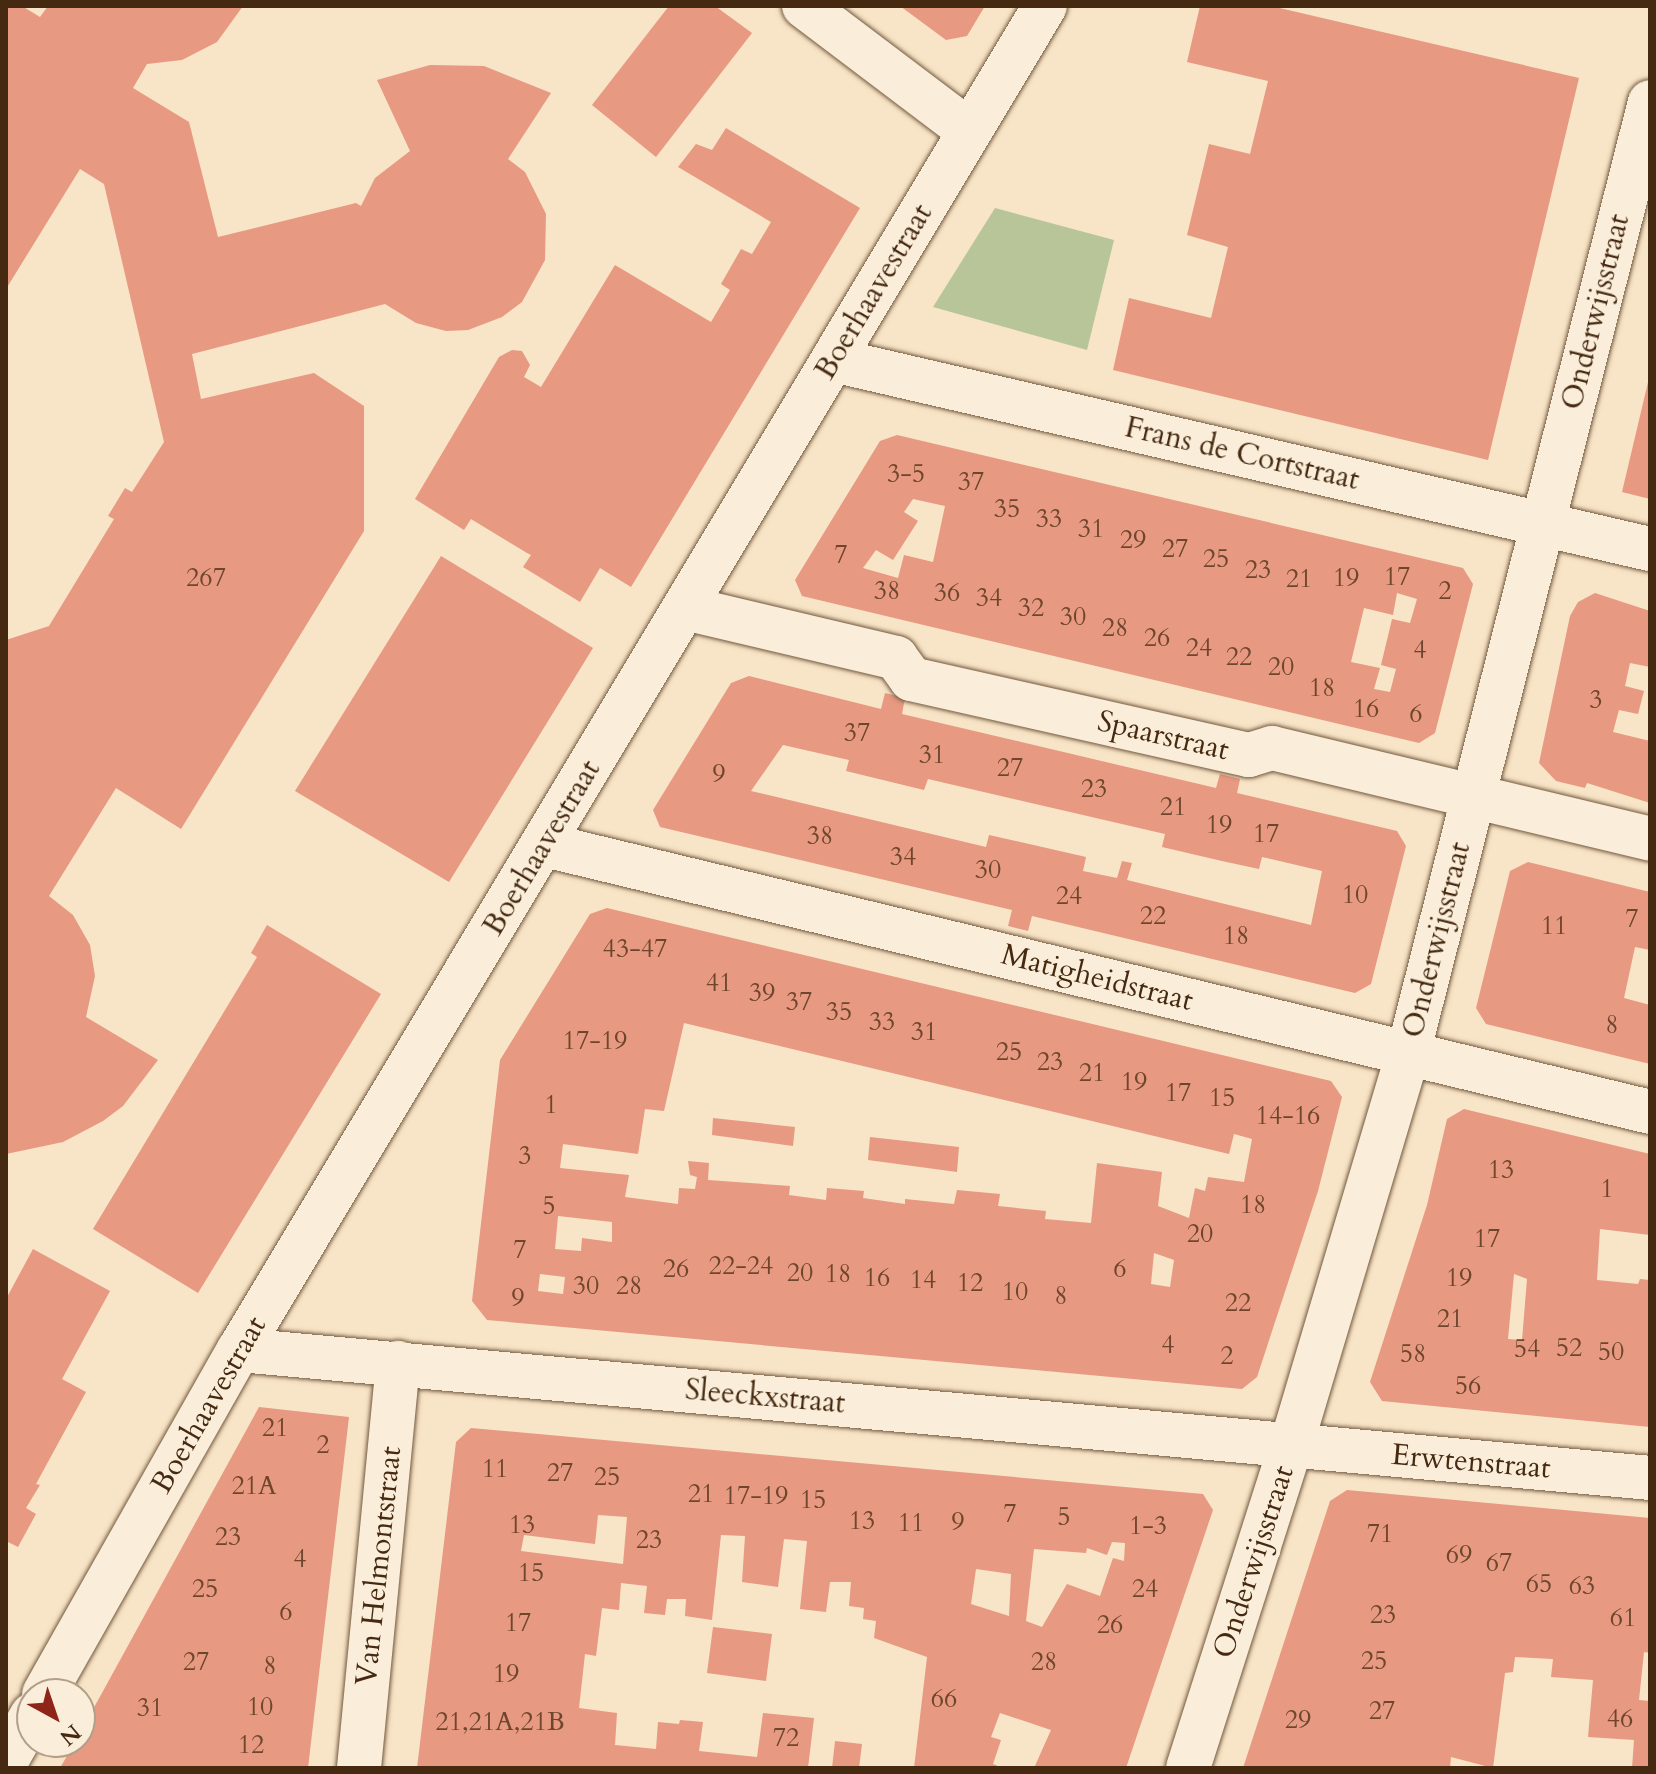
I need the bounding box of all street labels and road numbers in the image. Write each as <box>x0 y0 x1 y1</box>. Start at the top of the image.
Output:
street label: Boerhaavestraat <box>808 198 940 386</box>
street label: Onderwijsstraat <box>1554 210 1638 414</box>
street label: Frans de Cortstraat <box>1121 410 1363 498</box>
street label: Spaarstraat <box>1094 703 1232 769</box>
street label: Boerhaavestraat <box>476 754 608 942</box>
street label: Onderwijsstraat <box>1395 838 1479 1042</box>
street label: Matigheidstraat <box>997 937 1197 1019</box>
street label: Boerhaavestraat <box>144 1310 274 1500</box>
street label: Sleeckxstraat <box>684 1372 846 1422</box>
street label: Erwtenstraat <box>1390 1437 1552 1487</box>
street label: Van Helmontstraat <box>349 1445 409 1687</box>
street label: Onderwijsstraat <box>1206 1461 1302 1663</box>

